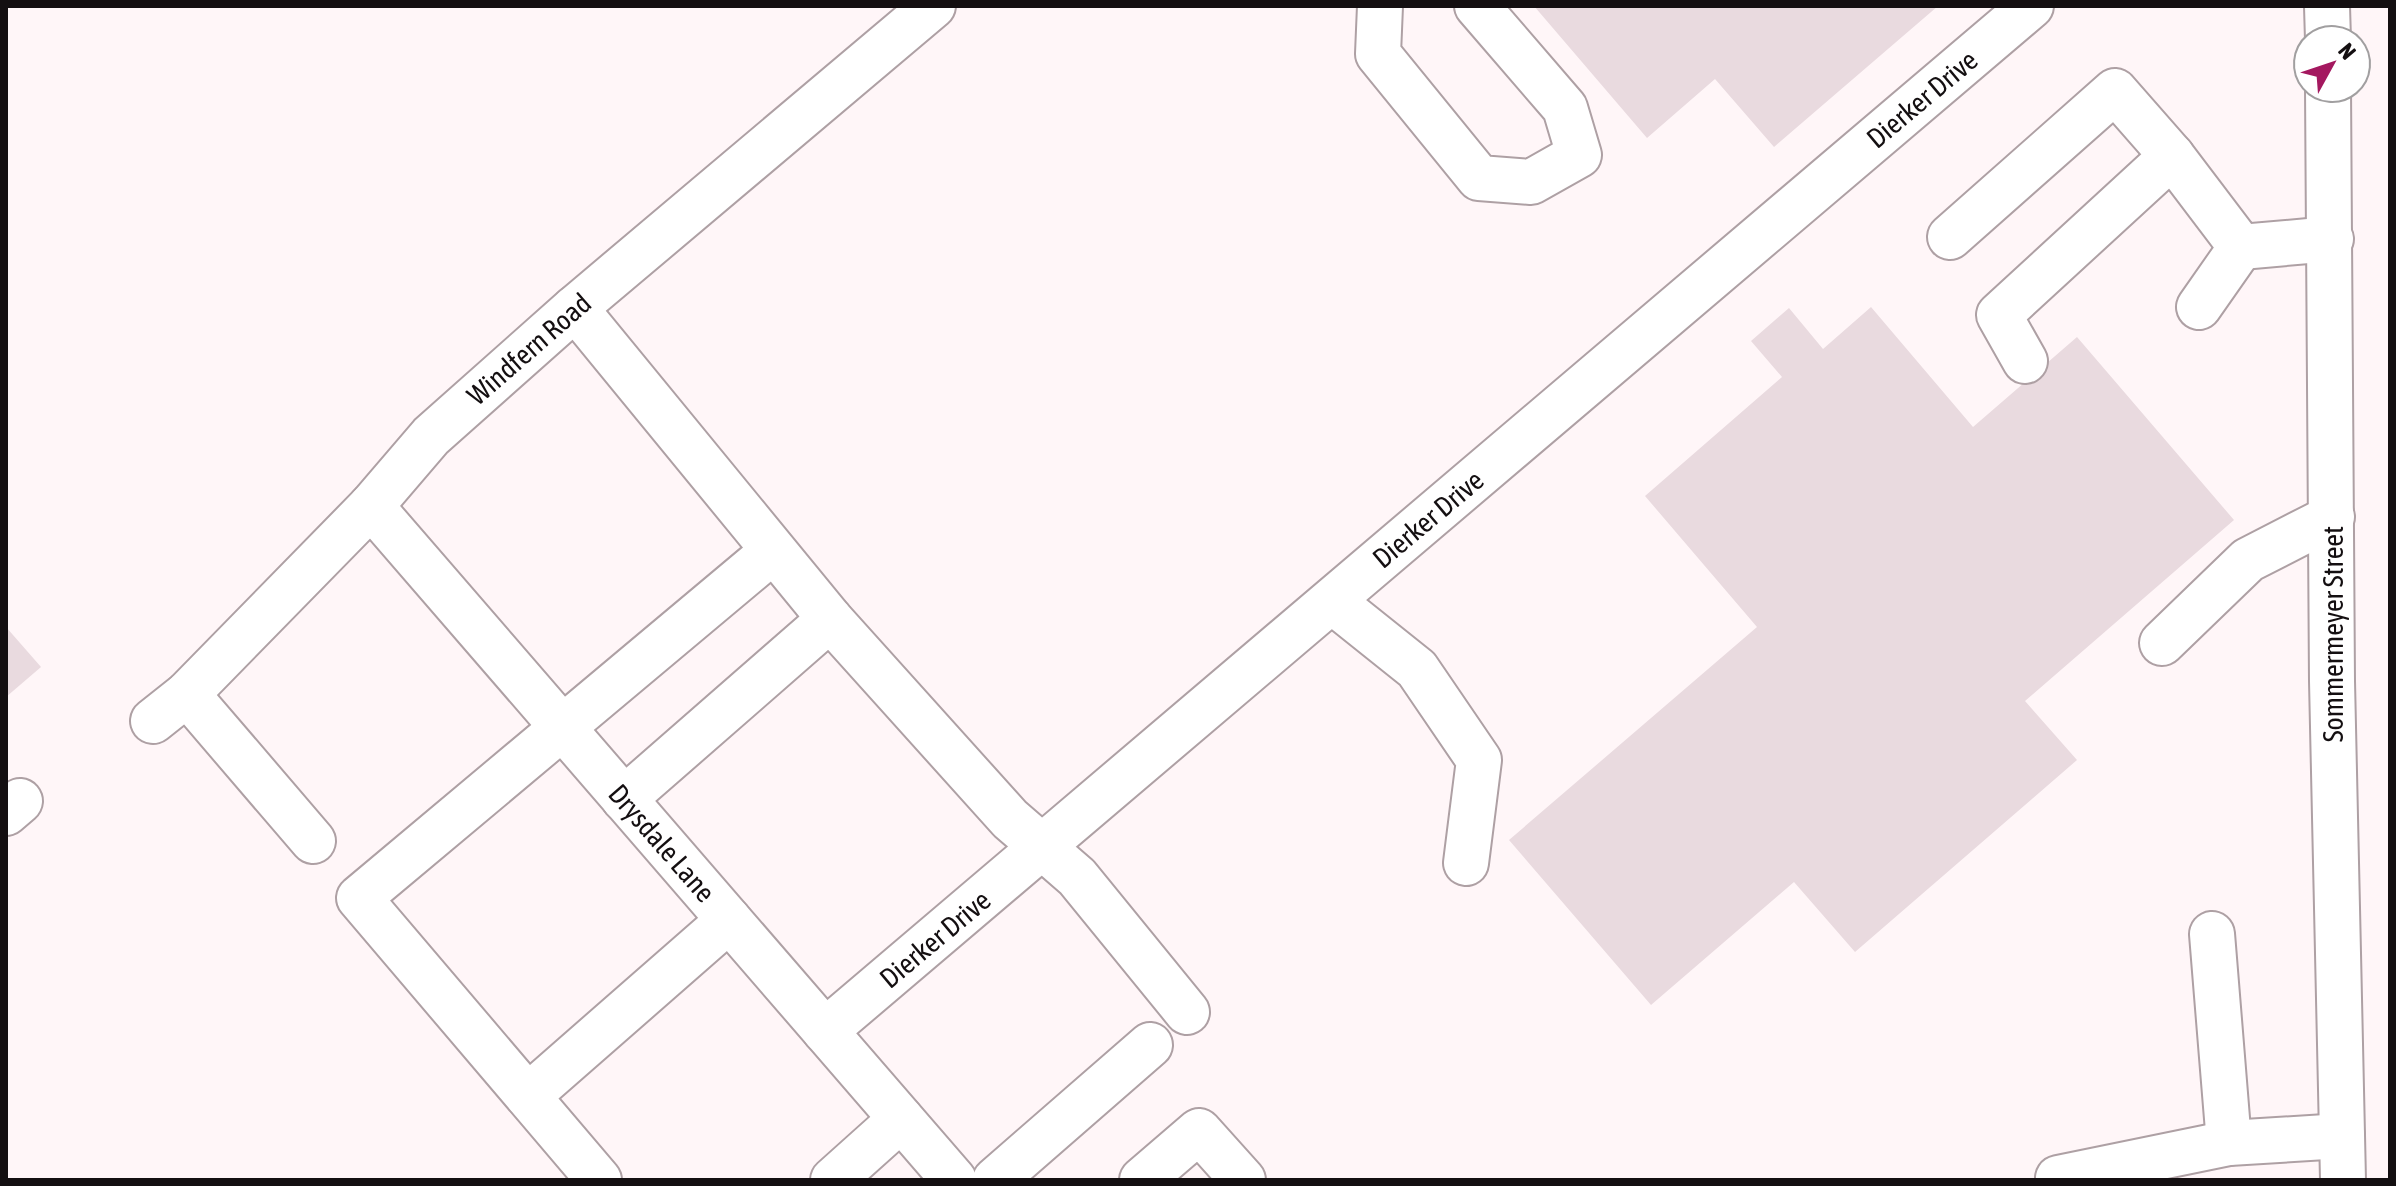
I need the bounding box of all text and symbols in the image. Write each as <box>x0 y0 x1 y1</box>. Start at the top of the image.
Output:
north arrow <box>2292 24 2372 104</box>
text: N <box>2333 38 2361 64</box>
street label: Dierker Drive <box>1860 44 1984 154</box>
street label: Windfern Road <box>461 287 597 411</box>
street label: Dierker Drive <box>1366 464 1490 574</box>
street label: Sommermeyer Street <box>2317 526 2349 742</box>
street label: Drysdale Lane <box>602 778 722 908</box>
street label: Dierker Drive <box>873 884 997 994</box>

